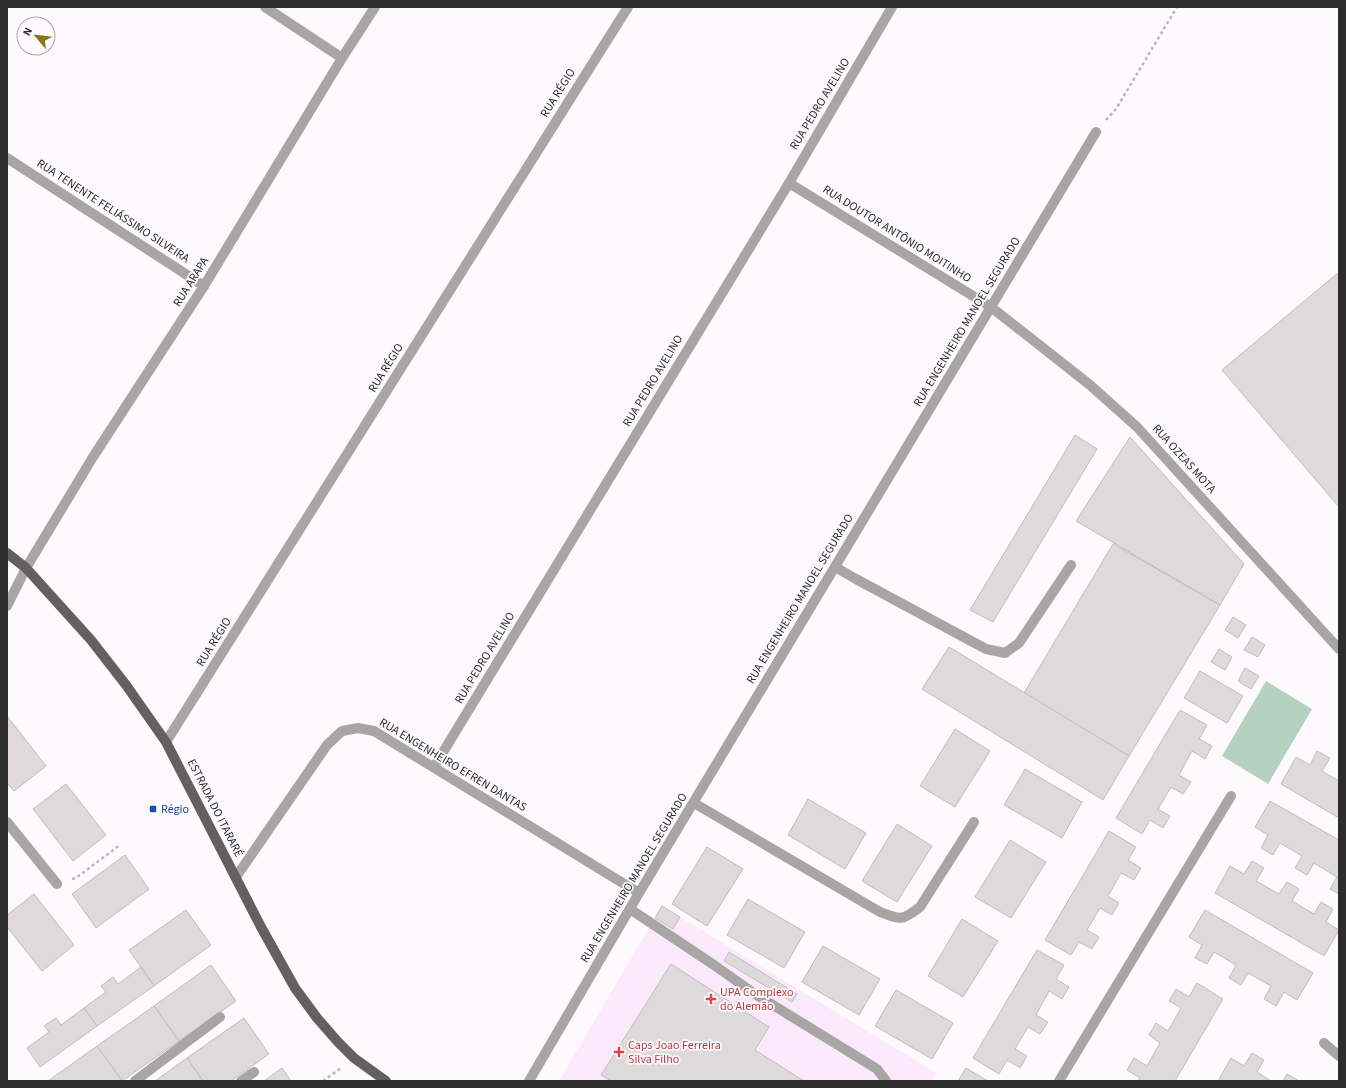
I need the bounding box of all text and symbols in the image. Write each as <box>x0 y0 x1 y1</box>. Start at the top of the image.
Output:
north arrow <box>16 16 56 56</box>
text: N <box>19 25 36 38</box>
street label: RUA PEDRO AVELINO <box>786 55 854 153</box>
street label: RUA RÉGIO <box>536 65 580 121</box>
street label: RUA TENENTE FELIÁSSIMO SILVEIRA <box>33 155 193 267</box>
street label: RUA DOUTOR ANTÔNIO MOITINHO <box>819 181 975 287</box>
street label: RUA ENGENHEIRO MANOEL SEGURADO <box>909 234 1025 410</box>
street label: RUA ARAPA <box>169 253 213 310</box>
street label: RUA PEDRO AVELINO <box>619 332 687 430</box>
street label: RUA RÉGIO <box>364 340 408 396</box>
street label: RUA OZEAS MOTA <box>1148 421 1220 498</box>
street label: RUA ENGENHEIRO MANOEL SEGURADO <box>742 511 858 687</box>
street label: RUA PEDRO AVELINO <box>451 609 519 707</box>
street label: RUA RÉGIO <box>192 614 236 670</box>
street label: RUA ENGENHEIRO EFREN DANTAS <box>376 714 530 816</box>
street label: ESTRADA DO ITARARÉ <box>183 756 247 860</box>
street label: RUA ENGENHEIRO MANOEL SEGURADO <box>576 790 692 966</box>
place label: Régio <box>161 801 189 818</box>
marker: Régio <box>148 804 158 814</box>
place label: UPA Complexo do Alemão <box>720 984 793 1015</box>
marker: UPA Complexo do Alemão <box>705 993 717 1005</box>
place label: Caps Joao Ferreira Silva Filho <box>628 1037 721 1068</box>
marker: Caps Joao Ferreira Silva Filho <box>613 1046 625 1058</box>

